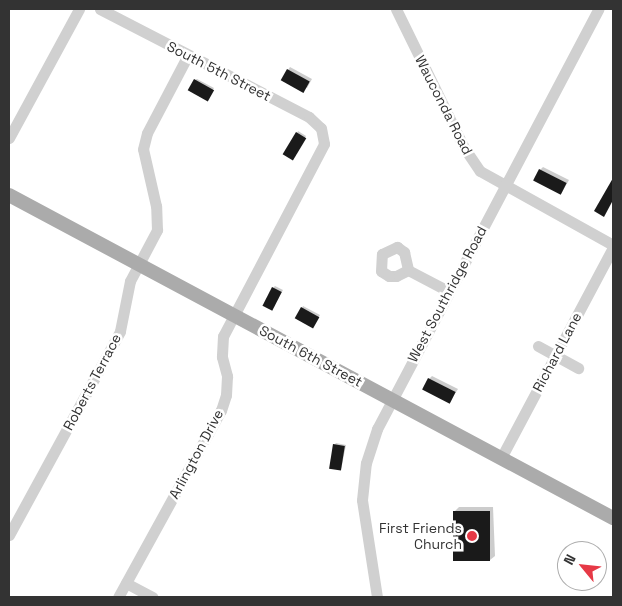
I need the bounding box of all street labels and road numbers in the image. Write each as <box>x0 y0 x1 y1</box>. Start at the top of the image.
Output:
street label: South 5th Street <box>164 38 274 104</box>
street label: Wauconda Road <box>412 53 476 157</box>
street label: West Southridge Road <box>404 223 490 365</box>
street label: Richard Lane <box>529 309 585 395</box>
street label: South 6th Street <box>257 322 365 390</box>
street label: Roberts Terrace <box>59 331 125 433</box>
street label: Arlington Drive <box>165 406 227 502</box>

